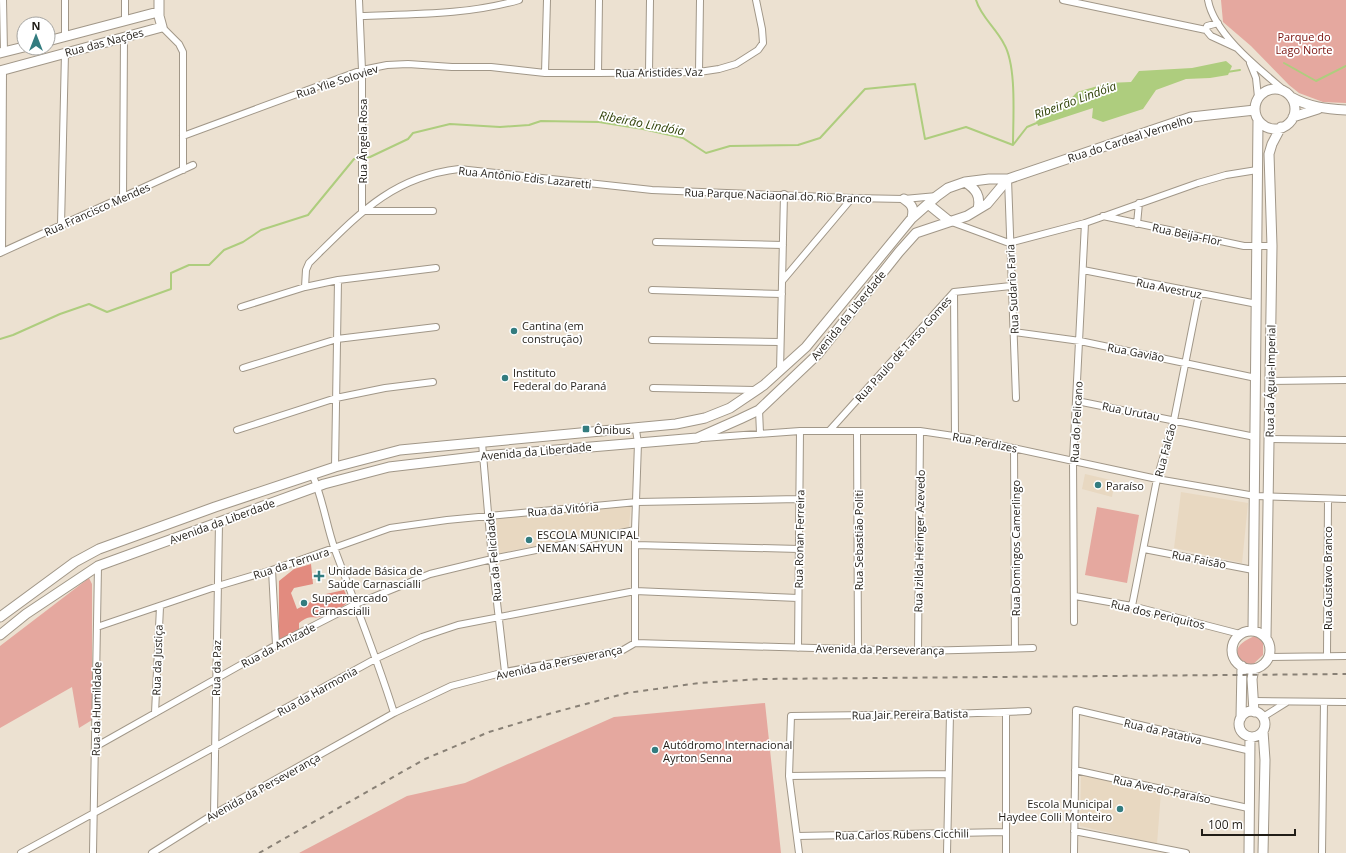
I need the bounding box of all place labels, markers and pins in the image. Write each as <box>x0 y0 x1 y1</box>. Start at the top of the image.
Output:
place label: Cantina (em construção) <box>522 318 584 346</box>
marker: Cantina (em construção) <box>509 326 519 336</box>
place label: Instituto Federal do Paraná <box>513 365 606 393</box>
marker: Instituto Federal do Paraná <box>500 373 510 383</box>
place label: Ônibus <box>594 422 631 437</box>
marker: Ônibus <box>581 424 591 434</box>
place label: Paraíso <box>1106 478 1144 493</box>
marker: Paraíso <box>1093 480 1103 490</box>
place label: ESCOLA MUNICIPAL NEMAN SAHYUN <box>537 527 639 555</box>
marker: ESCOLA MUNICIPAL NEMAN SAHYUN <box>524 535 534 545</box>
place label: Unidade Básica de Saúde Carnascialli <box>328 563 423 591</box>
marker: Unidade Básica de Saúde Carnascialli <box>313 570 325 582</box>
place label: Supermercado Carnascialli <box>312 590 388 618</box>
marker: Supermercado Carnascialli <box>299 598 309 608</box>
place label: Autódromo Internacional Ayrton Senna <box>663 737 792 765</box>
marker: Autódromo Internacional Ayrton Senna <box>650 745 660 755</box>
place label: Escola Municipal Haydee Colli Monteiro <box>998 796 1112 824</box>
marker: Escola Municipal Haydee Colli Monteiro <box>1115 804 1125 814</box>

